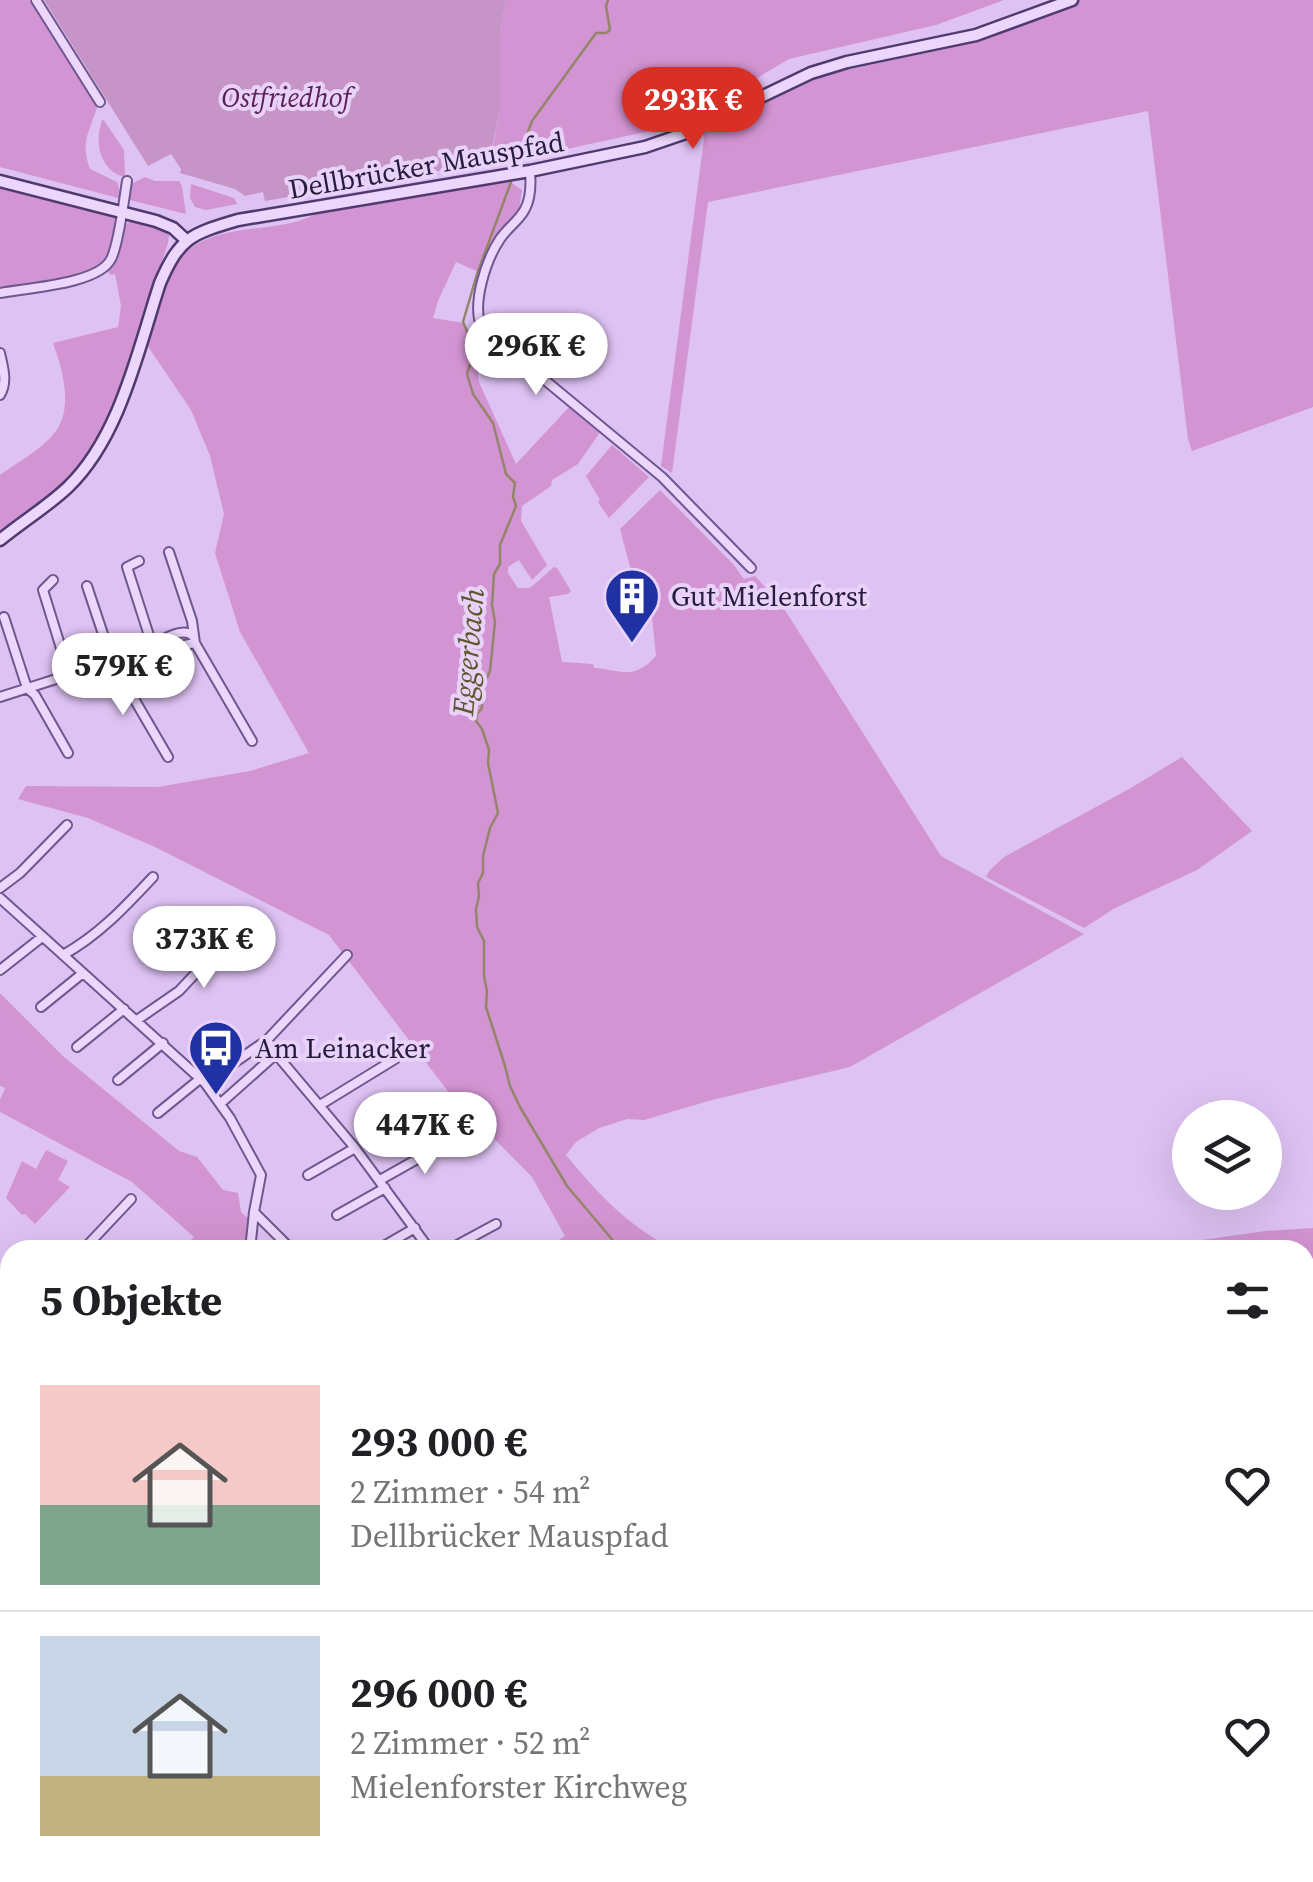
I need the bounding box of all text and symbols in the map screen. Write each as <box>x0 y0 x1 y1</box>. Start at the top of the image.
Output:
pin: 293K € <box>612 67 774 152</box>
text: 293K € <box>644 77 742 121</box>
park label: Ostfriedhof <box>221 78 356 116</box>
street label: Dellbrücker Mauspfad <box>285 122 567 208</box>
pin: 296K € <box>455 313 617 398</box>
text: 296K € <box>487 323 585 367</box>
building icon: Gut Mielenforst <box>602 566 662 645</box>
place label: Gut Mielenforst <box>671 577 868 615</box>
water label: Eggerbach <box>442 587 494 718</box>
pin: 579K € <box>42 633 204 718</box>
text: 579K € <box>74 643 172 687</box>
pin: 373K € <box>123 906 285 991</box>
text: 373K € <box>155 916 253 960</box>
bus stop icon: Am Leinacker <box>186 1018 246 1097</box>
place label: Am Leinacker <box>255 1029 430 1067</box>
pin: 447K € <box>344 1092 506 1177</box>
map controls <box>1172 1100 1282 1210</box>
button: layers <box>1172 1100 1282 1210</box>
text: 447K € <box>376 1102 474 1146</box>
text: 5 Objekte <box>40 1271 222 1329</box>
icon: filters <box>1220 1273 1275 1328</box>
text: 293 000 € <box>350 1412 527 1470</box>
icon: home <box>120 1425 240 1545</box>
icon: heart <box>1220 1458 1275 1513</box>
text: 2 Zimmer · 54 m² <box>350 1470 591 1514</box>
text: Dellbrücker Mauspfad <box>350 1514 669 1558</box>
text: 296 000 € <box>350 1663 527 1721</box>
icon: home <box>120 1676 240 1796</box>
icon: heart <box>1220 1709 1275 1764</box>
text: 2 Zimmer · 52 m² <box>350 1721 591 1765</box>
text: Mielenforster Kirchweg <box>350 1765 687 1809</box>

